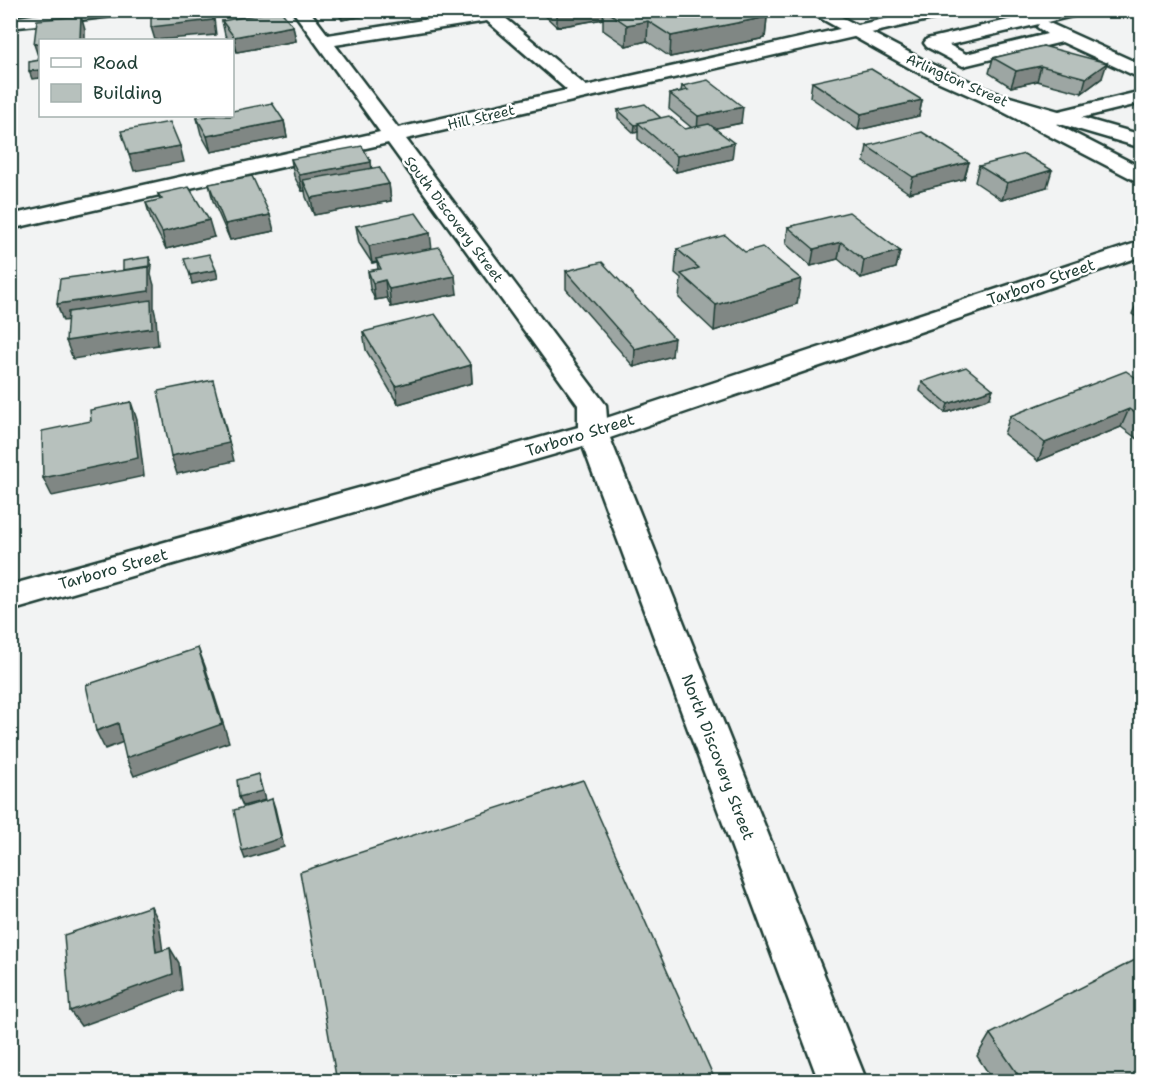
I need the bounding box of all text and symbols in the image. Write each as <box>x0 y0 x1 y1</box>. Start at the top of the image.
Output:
legend <box>39 39 234 117</box>
street label: Arlington Street <box>903 49 1011 111</box>
text: Road <box>93 51 138 75</box>
text: Building <box>93 81 162 105</box>
street label: Hill Street <box>446 101 516 133</box>
street label: South Discovery Street <box>401 152 507 286</box>
street label: Tarboro Street <box>984 254 1098 310</box>
street label: Tarboro Street <box>523 408 637 461</box>
street label: Tarboro Street <box>56 543 170 595</box>
street label: North Discovery Street <box>677 671 759 843</box>

